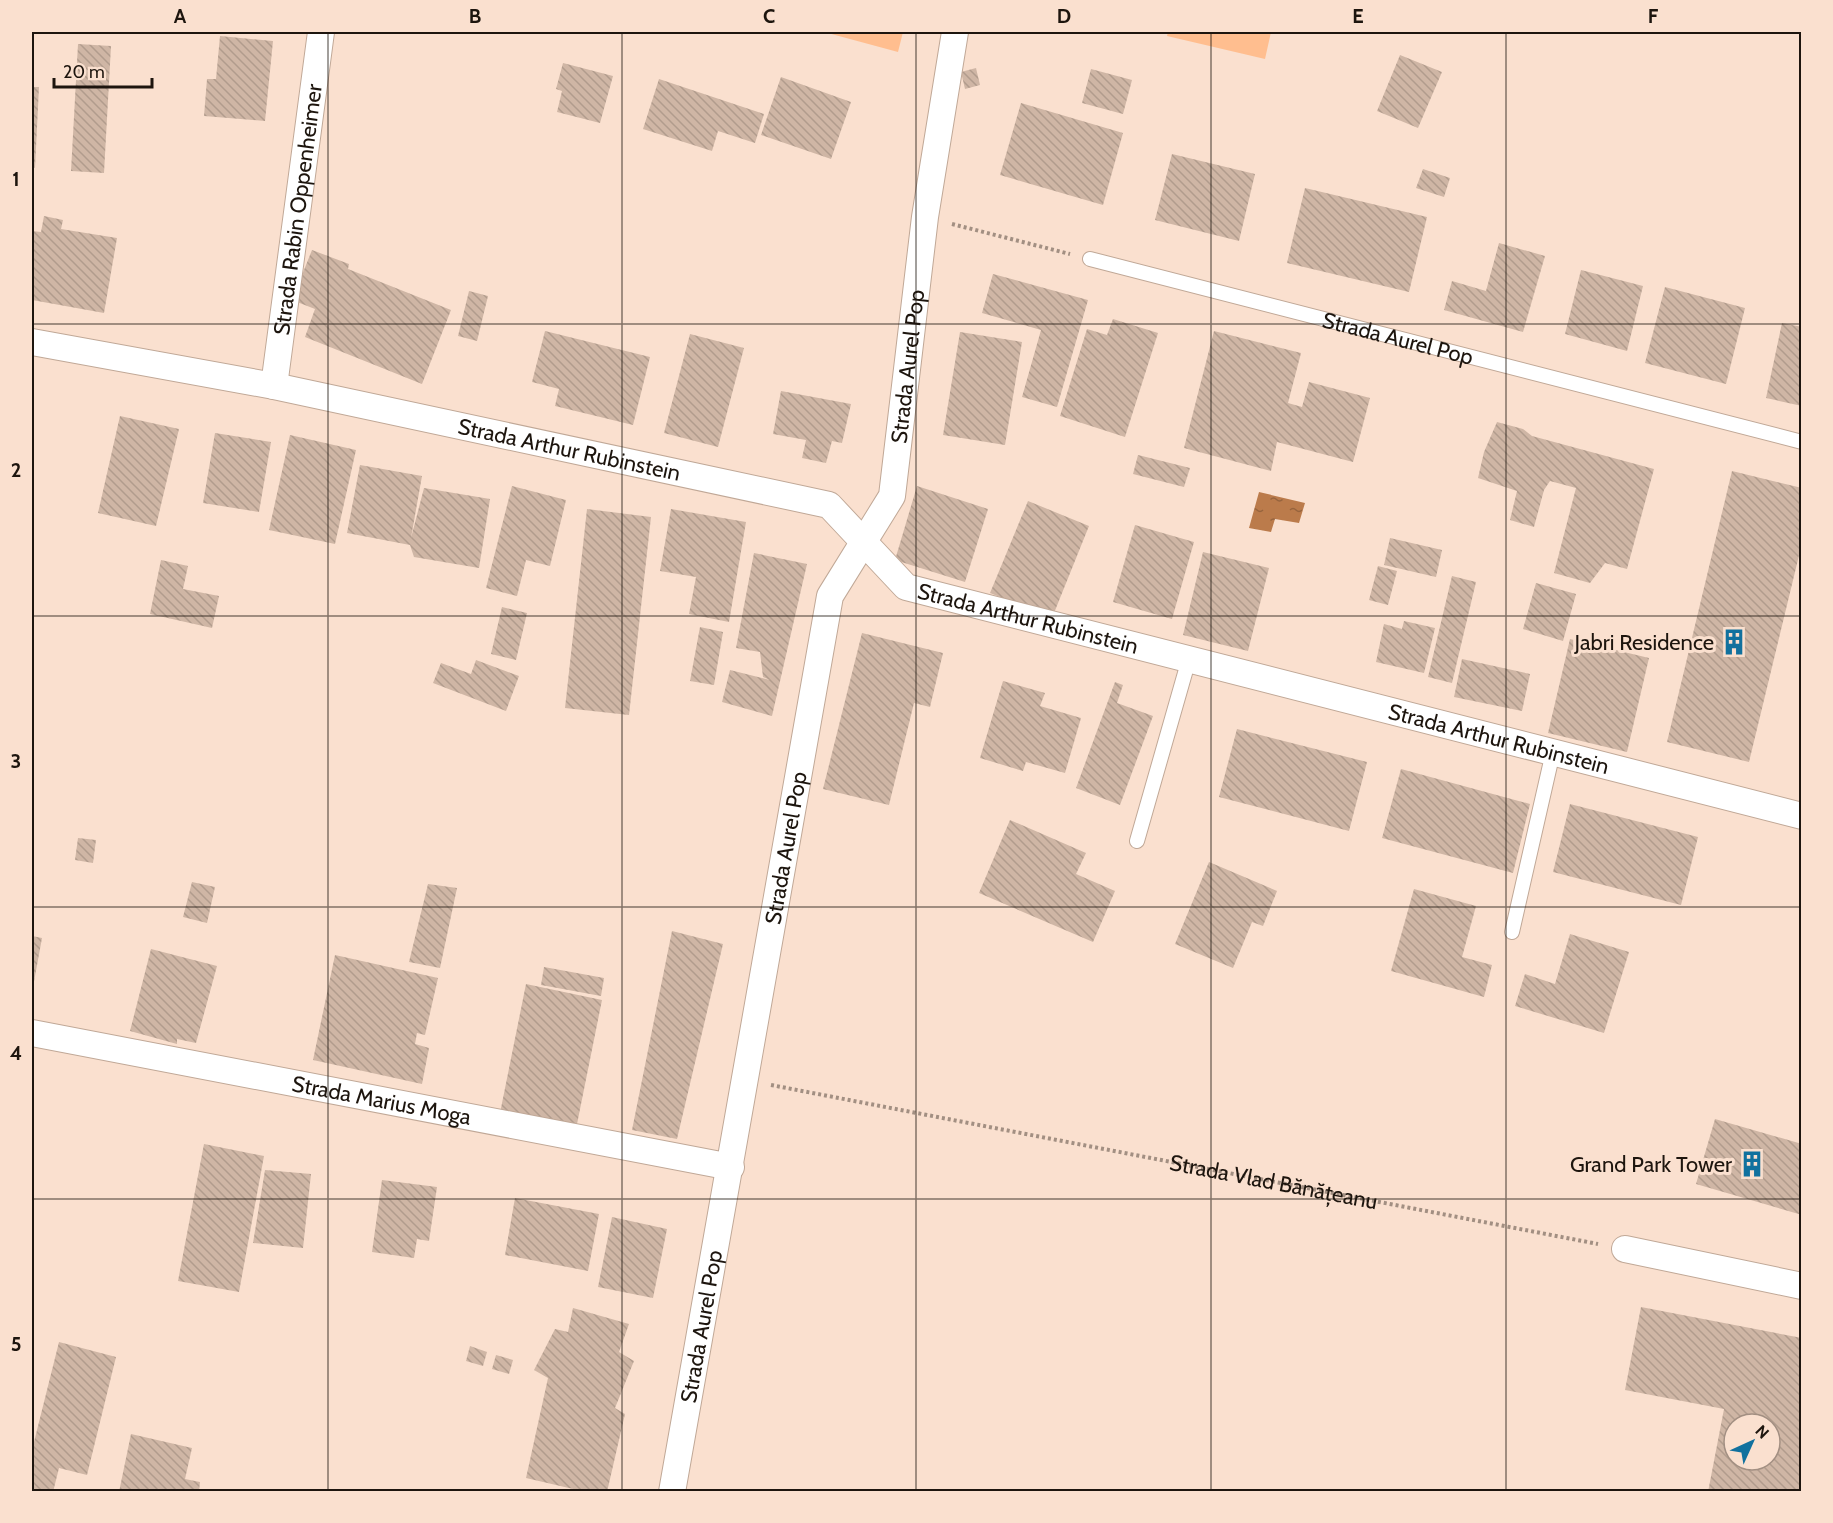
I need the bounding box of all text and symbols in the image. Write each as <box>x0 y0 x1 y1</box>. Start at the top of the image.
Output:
text: A <box>174 4 187 28</box>
text: B <box>469 4 481 28</box>
text: C <box>763 4 775 28</box>
text: D <box>1057 4 1071 28</box>
text: E <box>1352 4 1364 28</box>
text: F <box>1648 4 1659 28</box>
scale bar <box>54 51 152 89</box>
text: 20 m <box>63 61 105 83</box>
street label: Strada Rabin Oppenheimer <box>268 82 328 337</box>
text: 1 <box>12 167 20 191</box>
street label: Strada Aurel Pop <box>885 288 930 445</box>
street label: Strada Aurel Pop <box>1320 306 1476 371</box>
street label: Strada Arthur Rubinstein <box>455 413 683 487</box>
text: 2 <box>11 458 21 482</box>
street label: Strada Arthur Rubinstein <box>915 578 1141 660</box>
building icon: Jabri Residence <box>1719 627 1749 657</box>
place label: Jabri Residence <box>1574 629 1714 656</box>
street label: Strada Arthur Rubinstein <box>1386 698 1612 780</box>
text: 3 <box>11 749 21 773</box>
street label: Strada Aurel Pop <box>759 770 813 927</box>
text: 4 <box>10 1041 22 1065</box>
street label: Strada Marius Moga <box>290 1070 474 1131</box>
street label: Strada Vlad Bănățeanu <box>1167 1149 1380 1215</box>
building icon: Grand Park Tower <box>1737 1149 1767 1179</box>
place label: Grand Park Tower <box>1570 1151 1732 1178</box>
street label: Strada Aurel Pop <box>675 1248 728 1405</box>
text: 5 <box>11 1332 21 1356</box>
north arrow <box>1722 1412 1782 1472</box>
text: N <box>1752 1421 1773 1442</box>

